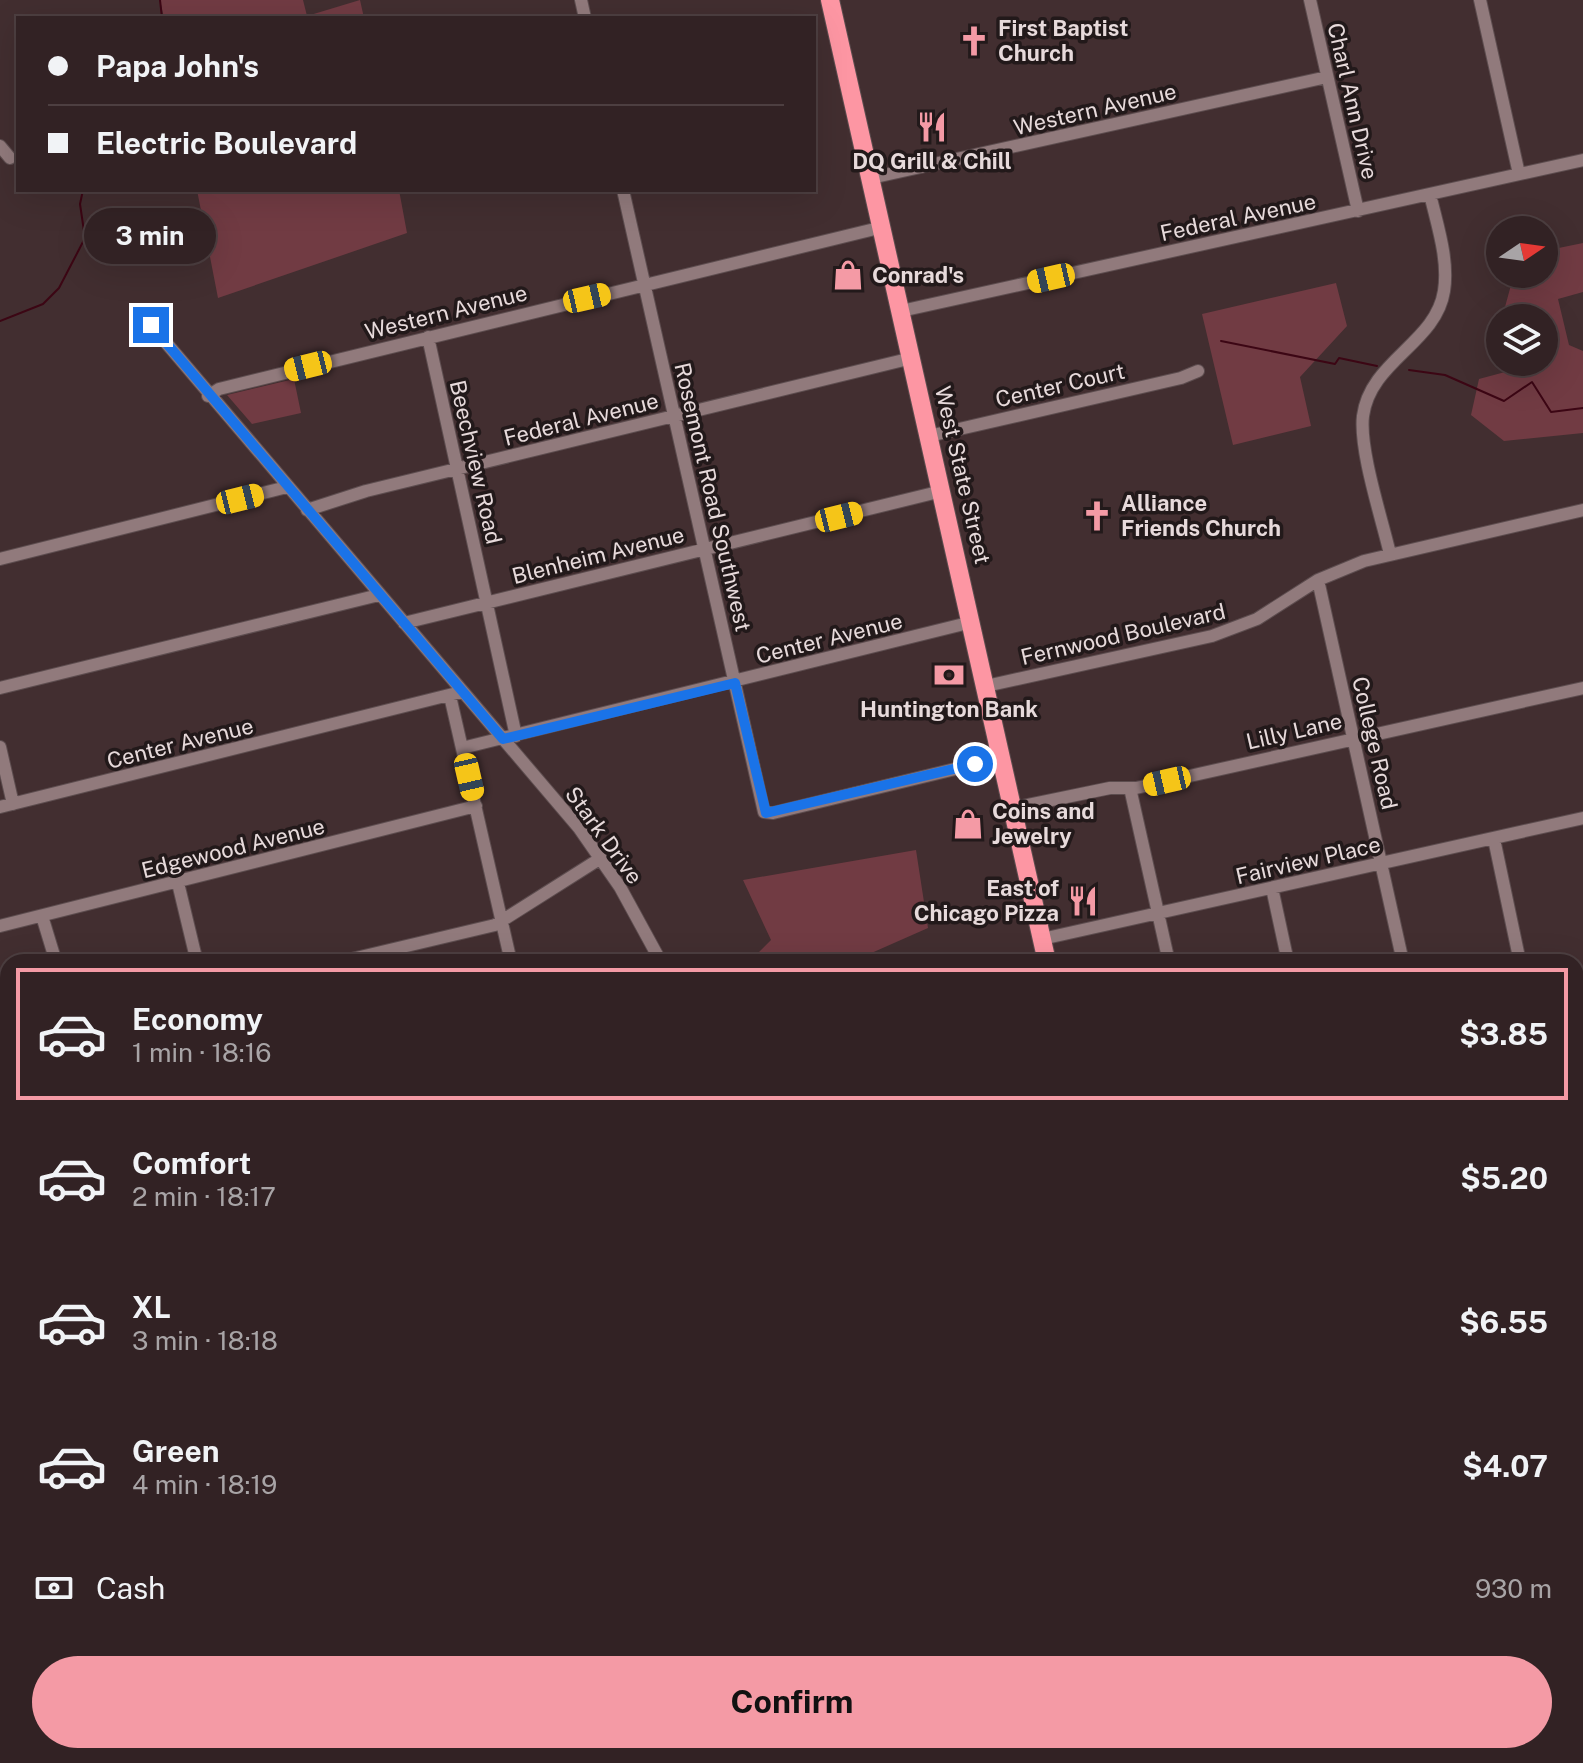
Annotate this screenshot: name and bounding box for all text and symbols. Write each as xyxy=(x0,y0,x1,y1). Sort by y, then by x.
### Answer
place label: First Baptist Church xyxy=(998,15,1128,66)
street label: Charl Ann Drive xyxy=(1322,20,1384,182)
church icon: First Baptist Church xyxy=(957,24,991,58)
text: Papa John's xyxy=(96,48,259,84)
street label: Western Avenue xyxy=(1011,78,1179,140)
restaurant icon: DQ Grill & Chill xyxy=(915,110,949,144)
text: Electric Boulevard xyxy=(96,125,357,161)
place label: DQ Grill & Chill xyxy=(852,148,1012,174)
street label: Federal Avenue xyxy=(1158,188,1318,246)
callout: 3 min xyxy=(85,209,217,265)
north arrow xyxy=(1486,216,1558,288)
map controls xyxy=(1486,216,1558,376)
text: 3 min xyxy=(116,220,184,251)
shop icon: Conrad's xyxy=(831,258,865,292)
car xyxy=(1025,261,1077,295)
place label: Conrad's xyxy=(872,262,964,288)
street label: Western Avenue xyxy=(362,279,530,345)
car xyxy=(561,281,613,315)
button: layers xyxy=(1486,304,1558,376)
route end xyxy=(133,307,169,343)
car xyxy=(282,349,334,383)
street label: Center Court xyxy=(993,358,1127,412)
street label: Rosemont Road Southwest xyxy=(669,360,757,634)
street label: Beechview Road xyxy=(445,378,507,546)
street label: West State Street xyxy=(930,383,996,567)
street label: Federal Avenue xyxy=(501,387,661,451)
car xyxy=(214,482,266,516)
place label: Alliance Friends Church xyxy=(1121,490,1281,541)
church icon: Alliance Friends Church xyxy=(1080,499,1114,533)
car xyxy=(813,500,865,534)
street label: Blenheim Avenue xyxy=(509,521,687,589)
street label: Fernwood Boulevard xyxy=(1018,598,1228,670)
street label: Center Avenue xyxy=(753,607,905,669)
bank icon: Huntington Bank xyxy=(932,658,966,692)
street label: College Road xyxy=(1347,674,1403,812)
place label: Huntington Bank xyxy=(860,696,1038,722)
street label: Lilly Lane xyxy=(1244,707,1344,755)
street label: Center Avenue xyxy=(104,712,256,774)
route start xyxy=(957,746,993,782)
car xyxy=(452,751,486,803)
car xyxy=(1141,764,1193,798)
street label: Stark Drive xyxy=(560,781,648,889)
place label: Coins and Jewelry xyxy=(992,798,1095,849)
shop icon: Coins and Jewelry xyxy=(951,807,985,841)
street label: Edgewood Avenue xyxy=(139,813,327,883)
street label: Fairview Place xyxy=(1233,831,1383,889)
place label: East of Chicago Pizza xyxy=(914,875,1059,926)
restaurant icon: East of Chicago Pizza xyxy=(1066,884,1100,918)
icon: car xyxy=(36,998,108,1070)
text: Economy xyxy=(132,1001,263,1037)
text: $3.85 xyxy=(1459,1016,1548,1052)
text: 1 min · 18:16 xyxy=(132,1037,271,1068)
icon: car xyxy=(36,1142,108,1214)
text: Comfort xyxy=(132,1145,251,1181)
text: $5.20 xyxy=(1460,1160,1548,1196)
text: 2 min · 18:17 xyxy=(132,1181,276,1212)
icon: car xyxy=(36,1286,108,1358)
text: XL xyxy=(132,1289,171,1325)
text: $6.55 xyxy=(1459,1304,1548,1340)
text: 3 min · 18:18 xyxy=(132,1325,278,1356)
icon: car xyxy=(36,1430,108,1502)
text: Green xyxy=(132,1433,219,1469)
text: $4.07 xyxy=(1462,1448,1548,1484)
text: 4 min · 18:19 xyxy=(132,1469,277,1500)
icon: cash xyxy=(32,1566,76,1610)
text: Cash xyxy=(96,1570,165,1606)
text: 930 m xyxy=(1475,1573,1552,1604)
button: Confirm xyxy=(32,1656,1552,1748)

